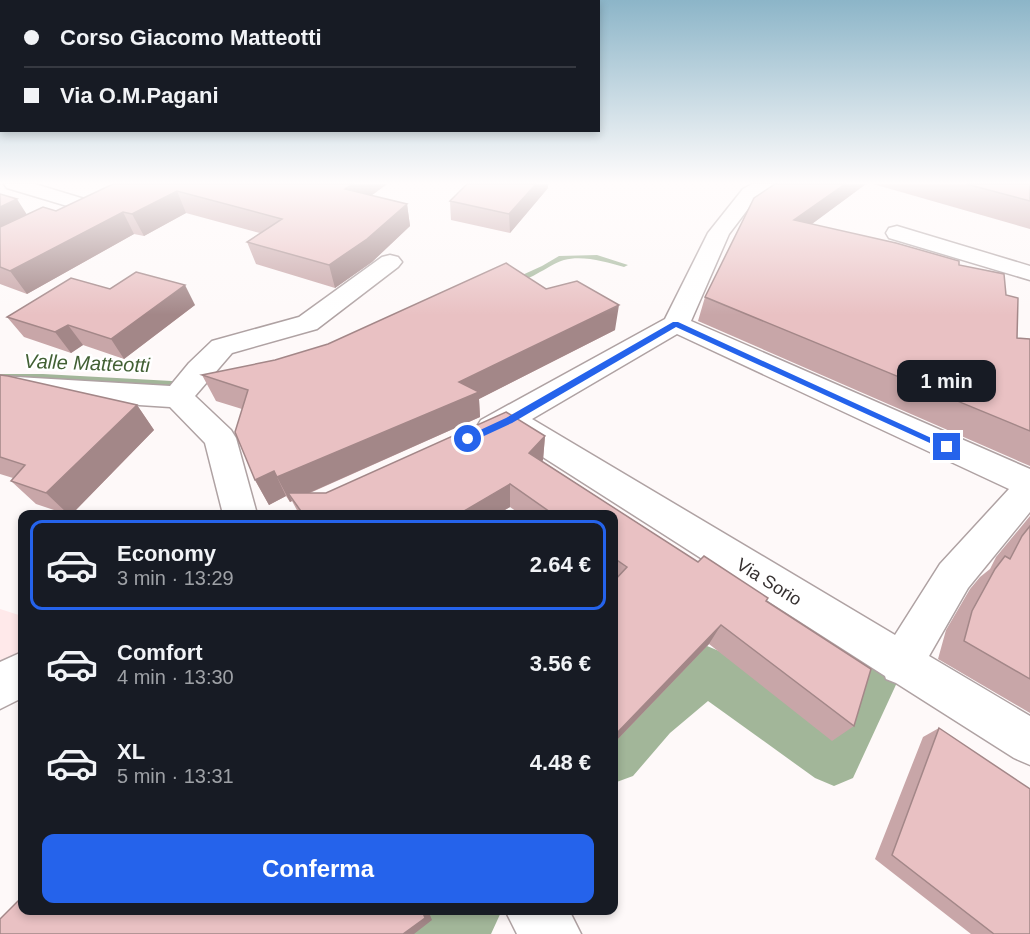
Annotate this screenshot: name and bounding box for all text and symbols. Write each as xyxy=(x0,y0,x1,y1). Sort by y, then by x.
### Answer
text: Corso Giacomo Matteotti xyxy=(60,25,322,50)
text: Via O.M.Pagani xyxy=(60,83,219,108)
water label: Valle Matteotti xyxy=(24,350,151,376)
callout: 1 min xyxy=(898,360,996,402)
text: 1 min xyxy=(920,370,973,392)
route start xyxy=(454,425,481,452)
route end xyxy=(933,433,960,460)
icon: car xyxy=(45,538,99,592)
text: Economy xyxy=(117,541,216,566)
text: 2.64 € xyxy=(530,552,591,577)
street label: Via Sorio xyxy=(733,554,805,610)
text: 3 min · 13:29 xyxy=(117,567,234,589)
icon: car xyxy=(45,637,99,691)
text: Comfort xyxy=(117,640,203,665)
text: 3.56 € xyxy=(530,651,591,676)
text: 4 min · 13:30 xyxy=(117,666,234,688)
icon: car xyxy=(45,736,99,790)
text: XL xyxy=(117,739,145,764)
text: 4.48 € xyxy=(530,750,591,775)
text: 5 min · 13:31 xyxy=(117,765,234,787)
button: Conferma xyxy=(42,834,594,903)

